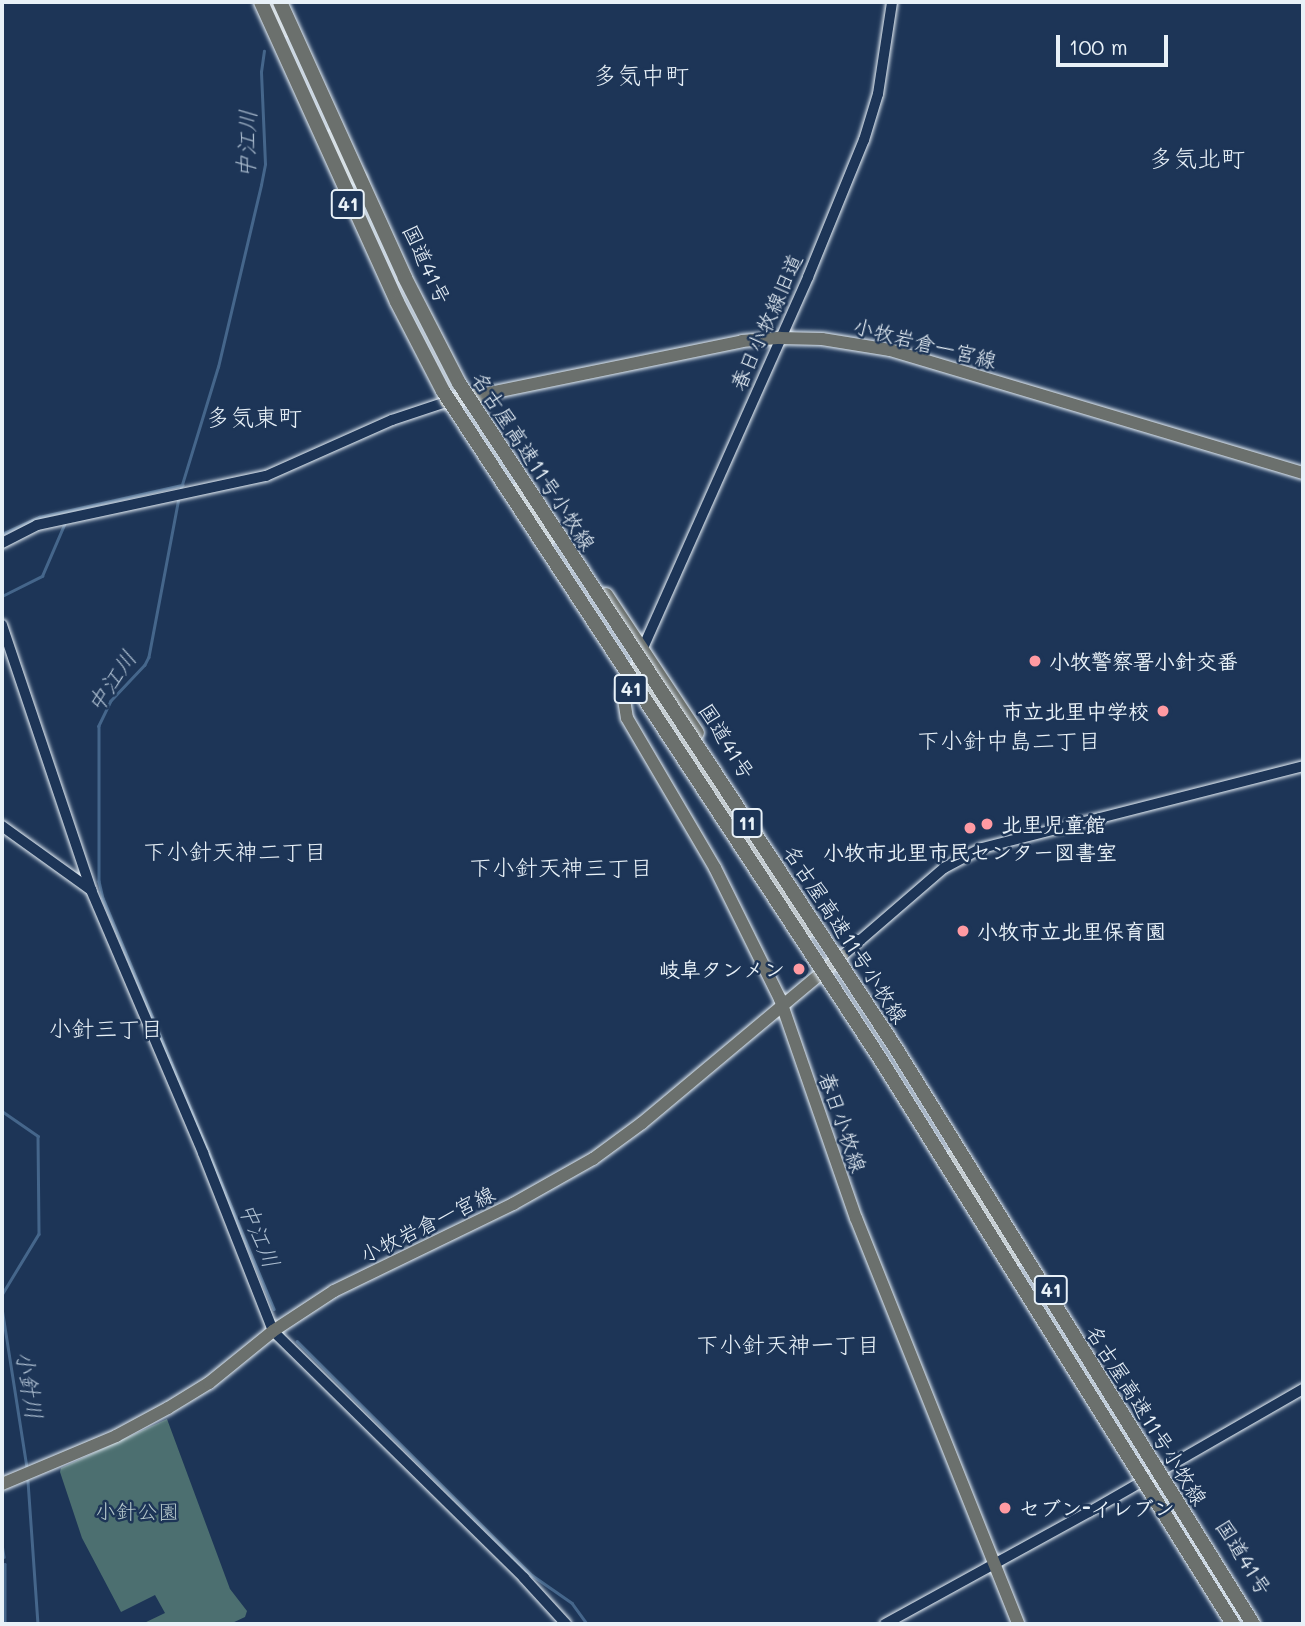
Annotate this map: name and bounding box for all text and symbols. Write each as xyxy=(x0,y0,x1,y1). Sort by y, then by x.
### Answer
scale bar xyxy=(1060,21,1172,65)
text: 100 m xyxy=(1069,33,1128,60)
district label: 多気中町 xyxy=(593,61,689,89)
water label: 中江川 xyxy=(231,109,261,179)
district label: 多気北町 xyxy=(1149,144,1245,172)
road number: 41 xyxy=(330,188,366,220)
street label: 国道41号 xyxy=(398,220,456,308)
street label: 春日小牧線旧道 xyxy=(725,250,807,394)
street label: 小牧岩倉一宮線 xyxy=(851,313,999,373)
street label: 名古屋高速11号小牧線 xyxy=(467,367,601,555)
district label: 多気東町 xyxy=(206,403,302,431)
water label: 中江川 xyxy=(80,645,142,717)
place label: 小牧警察署小針交番 xyxy=(1049,648,1238,674)
marker: 小牧警察署小針交番 xyxy=(1027,653,1043,669)
road number: 41 xyxy=(614,674,648,704)
street label: 国道41号 xyxy=(694,698,760,784)
place label: 市立北里中学校 xyxy=(1002,698,1149,724)
marker: 市立北里中学校 xyxy=(1155,703,1171,719)
district label: 下小針中島二丁目 xyxy=(917,726,1101,754)
road number: 11 xyxy=(731,808,763,838)
place label: 北里児童館 xyxy=(1001,811,1106,837)
marker: 北里児童館 xyxy=(979,816,995,832)
marker: 小牧市北里市民センター図書室 xyxy=(962,820,978,836)
district label: 下小針天神二丁目 xyxy=(143,837,327,865)
place label: 小牧市北里市民センター図書室 xyxy=(823,839,1117,865)
street label: 名古屋高速11号小牧線 xyxy=(779,840,913,1028)
district label: 下小針天神三丁目 xyxy=(469,853,653,881)
place label: 小牧市立北里保育園 xyxy=(977,918,1166,944)
marker: 小牧市立北里保育園 xyxy=(955,923,971,939)
place label: 岐阜タンメン xyxy=(659,956,785,982)
marker: 岐阜タンメン xyxy=(791,961,807,977)
district label: 小針三丁目 xyxy=(49,1014,163,1042)
street label: 春日小牧線 xyxy=(814,1068,872,1176)
street label: 小牧岩倉一宮線 xyxy=(355,1180,499,1268)
water label: 中江川 xyxy=(234,1198,286,1272)
road number: 41 xyxy=(1034,1274,1068,1306)
street label: 名古屋高速11号小牧線 xyxy=(1081,1320,1213,1510)
district label: 下小針天神一丁目 xyxy=(696,1330,880,1358)
water label: 小針川 xyxy=(11,1349,49,1421)
place label: セブン-イレブン xyxy=(1019,1495,1175,1521)
park label: 小針公園 xyxy=(95,1498,179,1524)
marker: セブン-イレブン xyxy=(997,1500,1013,1516)
street label: 国道41号 xyxy=(1211,1514,1277,1600)

